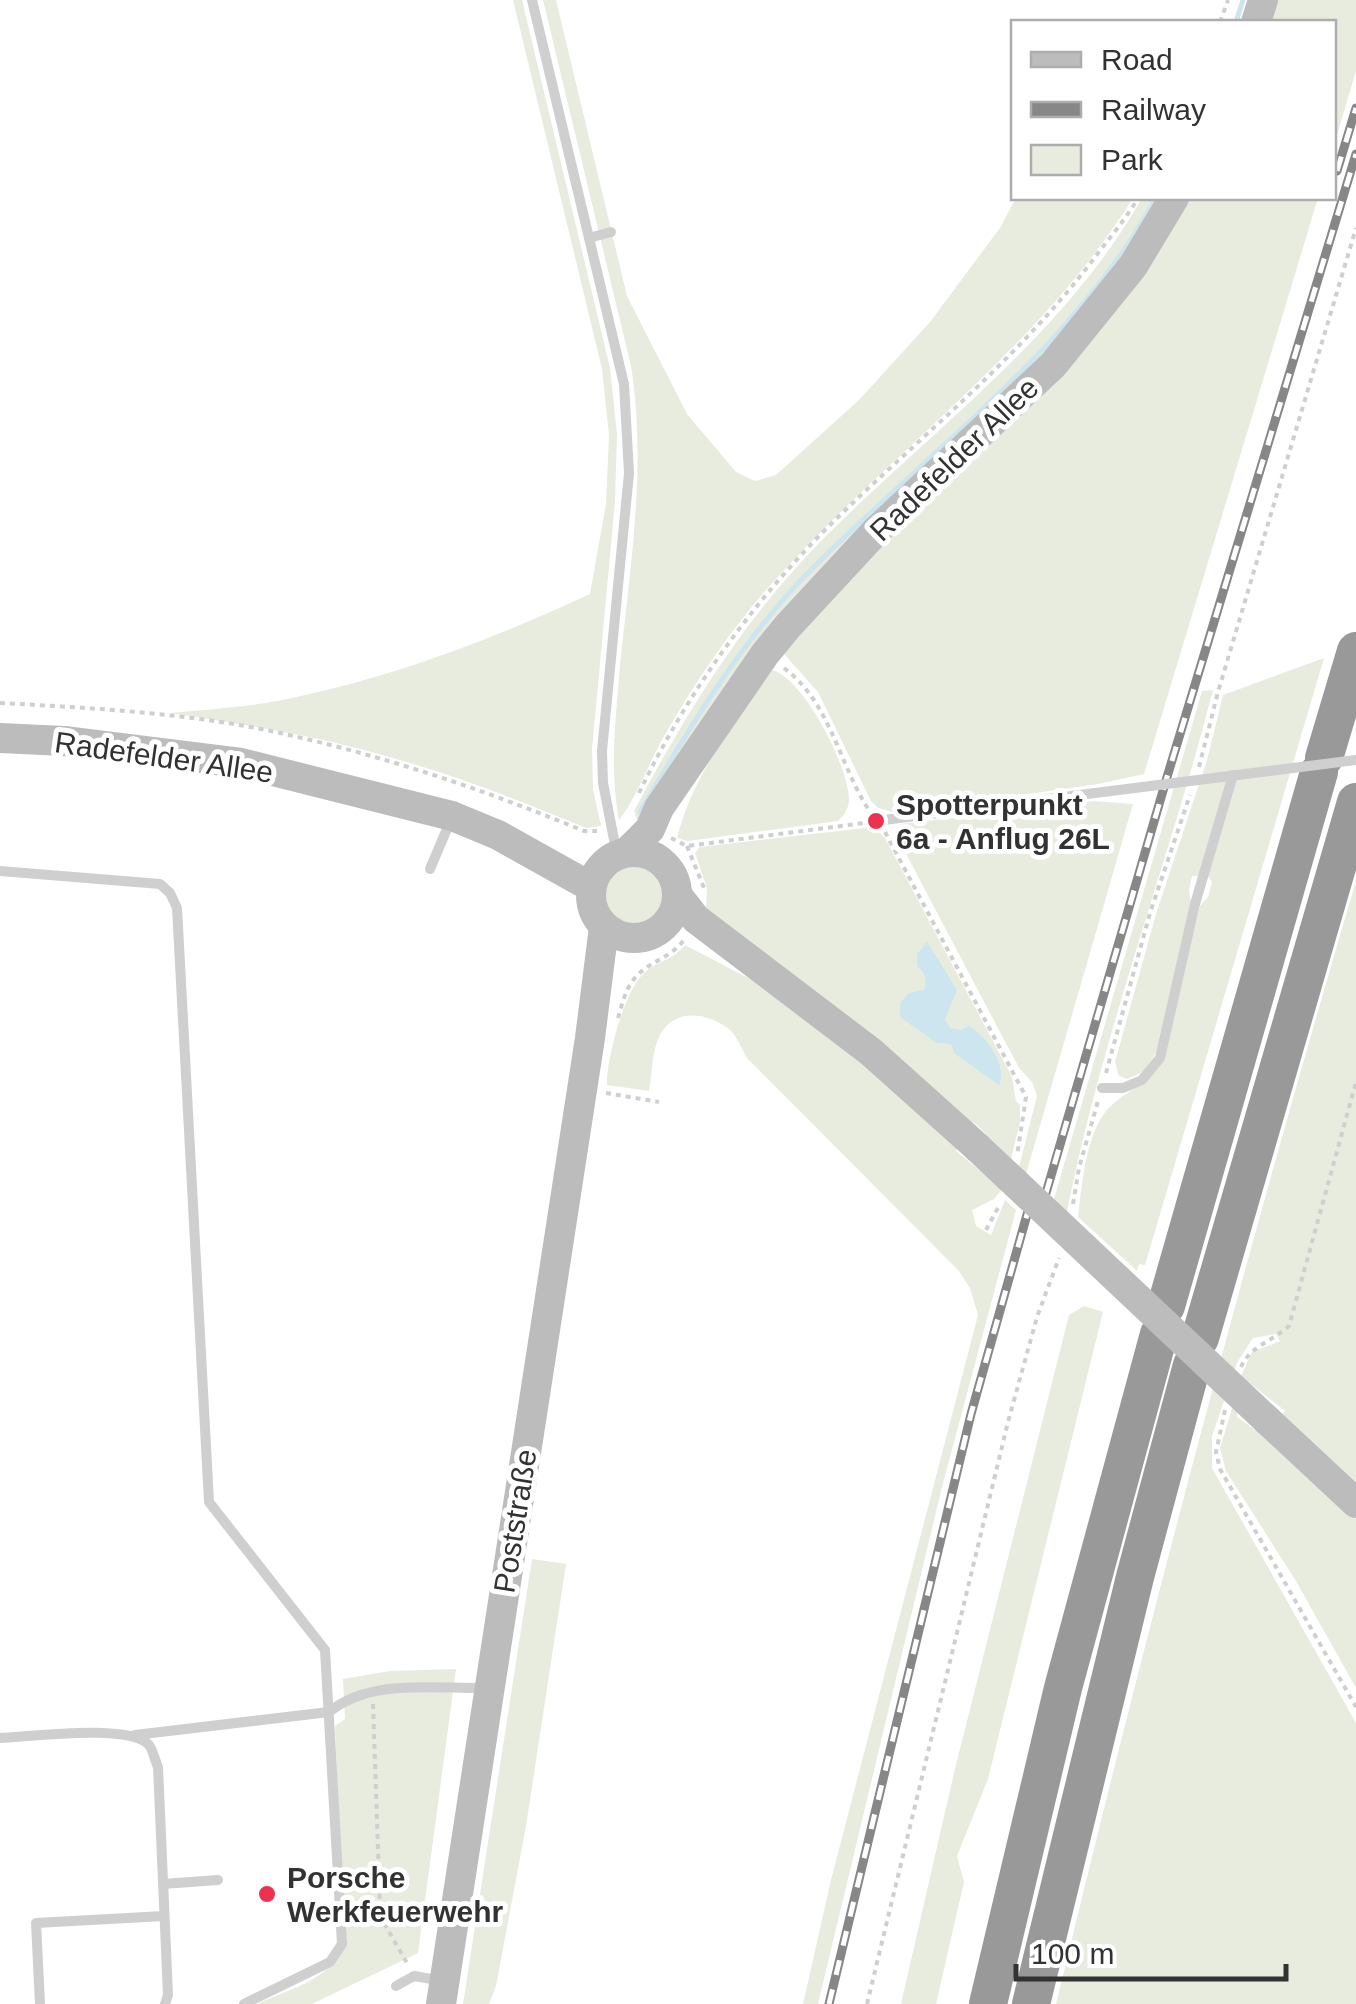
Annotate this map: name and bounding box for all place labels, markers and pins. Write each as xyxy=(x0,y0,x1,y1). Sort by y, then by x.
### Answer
place label: Spotterpunkt 6a - Anflug 26L xyxy=(896,788,1110,855)
marker: Spotterpunkt 6a - Anflug 26L xyxy=(865,810,887,832)
place label: Porsche Werkfeuerwehr xyxy=(287,1861,504,1928)
marker: Porsche Werkfeuerwehr xyxy=(256,1883,278,1905)

